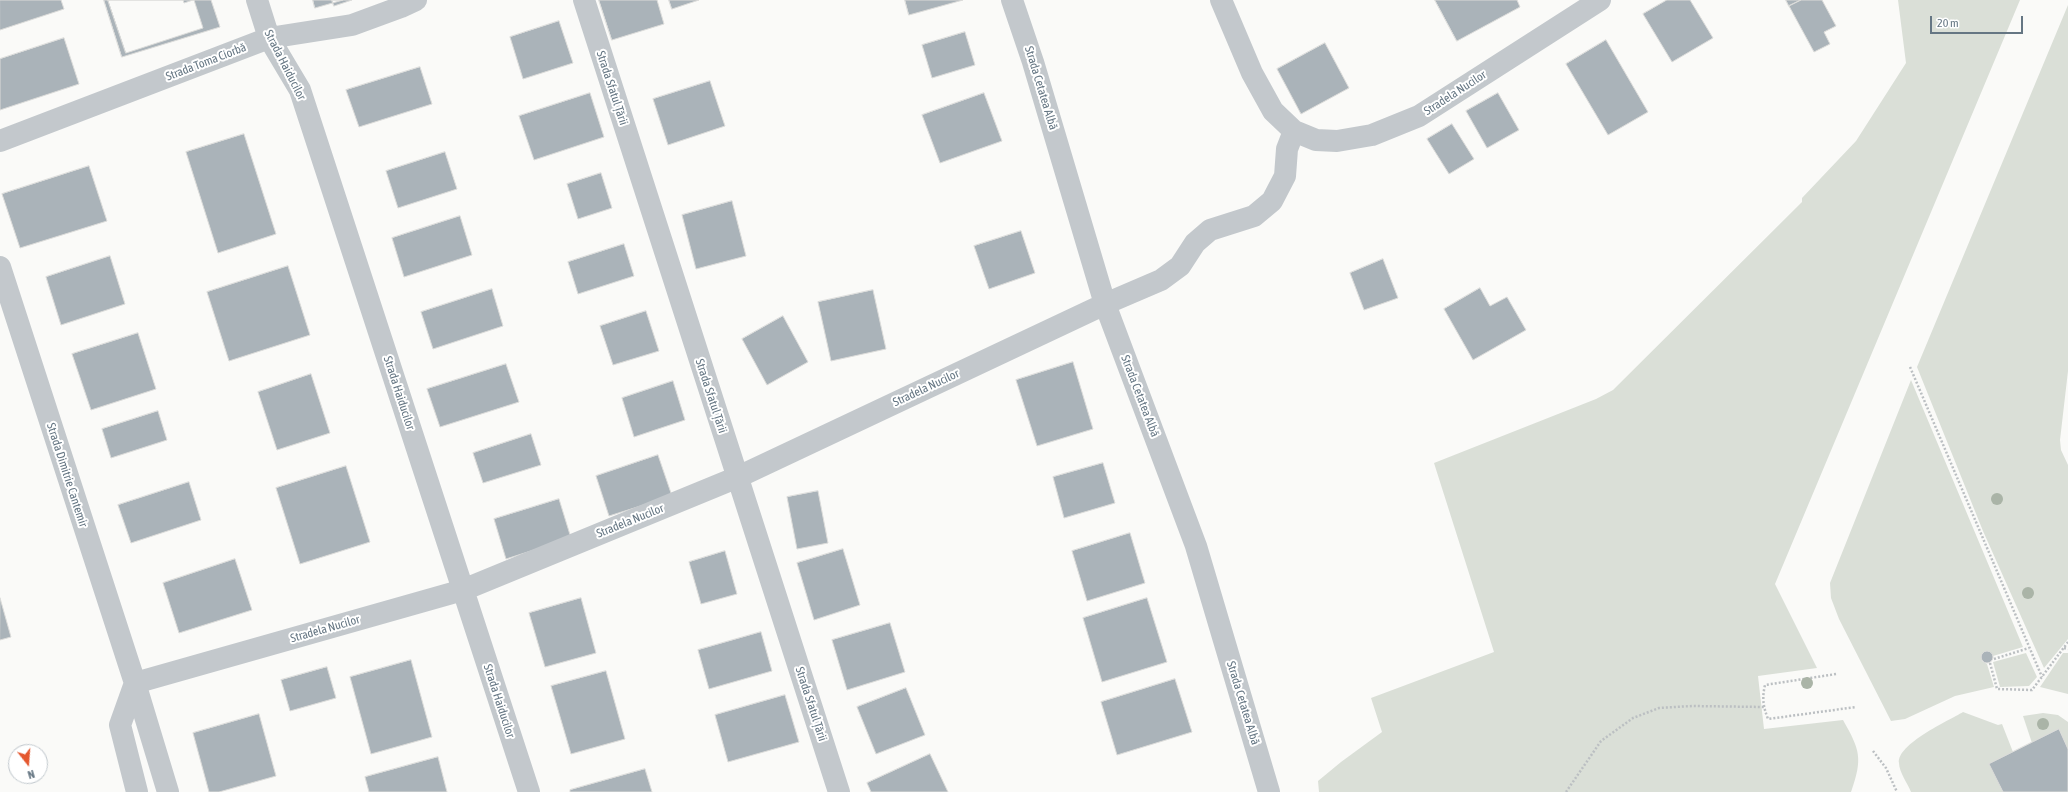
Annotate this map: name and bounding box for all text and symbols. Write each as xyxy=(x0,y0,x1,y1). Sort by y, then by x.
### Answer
scale bar xyxy=(1932,8,2025,34)
text: 20 m xyxy=(1937,16,1959,30)
street label: Strada Haiducilor xyxy=(261,28,309,102)
street label: Strada Toma Ciorbă xyxy=(164,40,248,84)
street label: Strada Cetatea Albă xyxy=(1021,45,1061,131)
street label: Strada Sfatul Țării xyxy=(593,49,631,127)
street label: Stradela Nucilor xyxy=(1421,68,1489,118)
street label: Strada Cetatea Albă xyxy=(1118,353,1162,439)
street label: Strada Haiducilor xyxy=(380,354,418,432)
street label: Strada Sfatul Țării xyxy=(692,357,730,435)
street label: Stradela Nucilor xyxy=(891,366,961,410)
street label: Strada Dimitrie Cantemir xyxy=(43,421,91,529)
street label: Stradela Nucilor xyxy=(594,501,666,541)
street label: Stradela Nucilor xyxy=(289,612,361,646)
street label: Strada Cetatea Albă xyxy=(1223,660,1263,746)
street label: Strada Haiducilor xyxy=(480,662,518,740)
street label: Strada Sfatul Țării xyxy=(792,665,830,743)
north arrow xyxy=(8,744,48,784)
text: N xyxy=(26,768,36,781)

